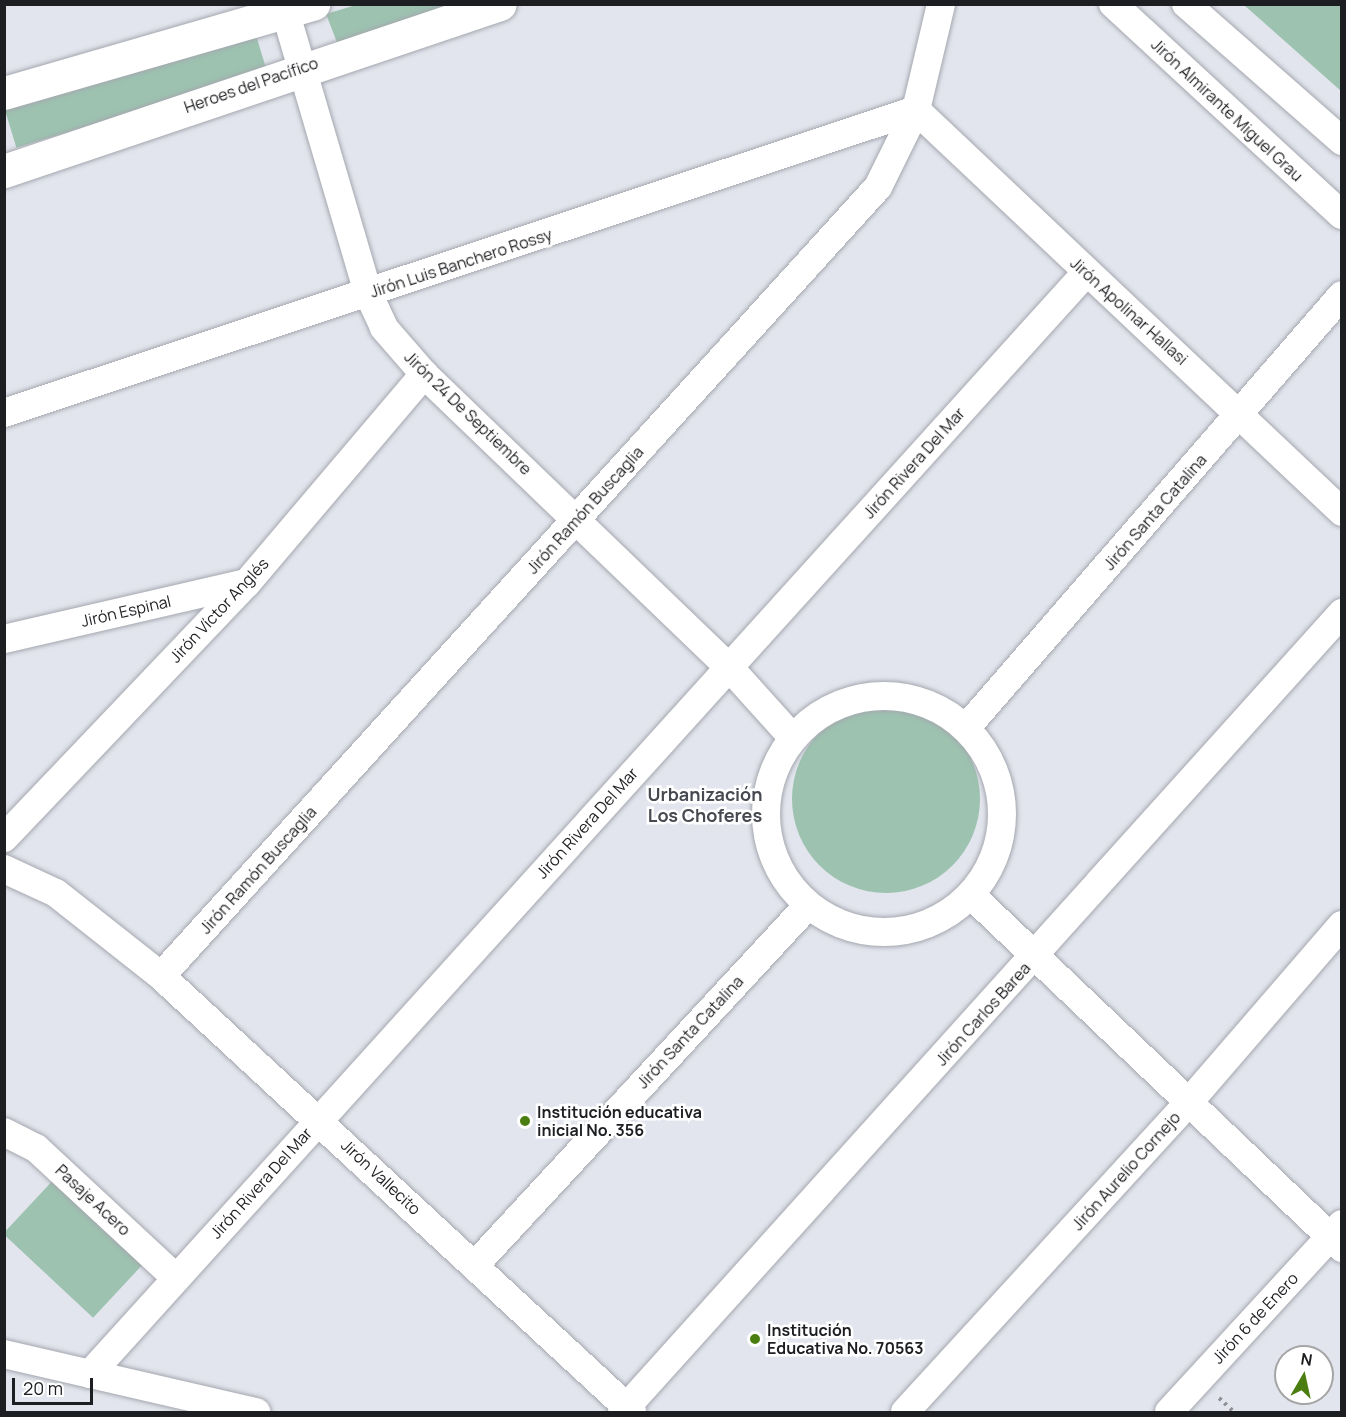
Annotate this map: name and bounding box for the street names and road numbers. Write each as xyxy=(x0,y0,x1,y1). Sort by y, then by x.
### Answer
street label: Jirón Almirante Miguel Grau xyxy=(1147,35,1307,185)
street label: Heroes del Pacífico xyxy=(182,53,320,117)
street label: Jirón Luis Banchero Rossy xyxy=(367,224,555,302)
street label: Jirón Apolinar Hallasi xyxy=(1066,253,1192,369)
street label: Jirón 24 De Septiembre xyxy=(400,347,536,479)
street label: Jirón Rivera Del Mar xyxy=(859,404,969,522)
street label: Jirón Ramón Buscaglia xyxy=(523,442,647,578)
street label: Jirón Santa Catalina xyxy=(1099,450,1211,574)
street label: Jirón Víctor Anglés xyxy=(166,554,272,666)
street label: Jirón Espinal xyxy=(79,591,173,631)
street label: Jirón Rivera Del Mar xyxy=(532,764,642,882)
street label: Jirón Ramón Buscaglia xyxy=(196,802,320,938)
street label: Jirón Carlos Barea xyxy=(932,958,1034,1070)
street label: Jirón Santa Catalina xyxy=(633,972,747,1092)
street label: Jirón Aurelio Cornejo xyxy=(1068,1108,1184,1234)
street label: Jirón Rivera Del Mar xyxy=(206,1124,316,1242)
street label: Jirón Vallecito xyxy=(337,1135,425,1219)
street label: Pasaje Acero xyxy=(52,1161,134,1239)
street label: Jirón 6 de Enero xyxy=(1208,1269,1302,1367)

